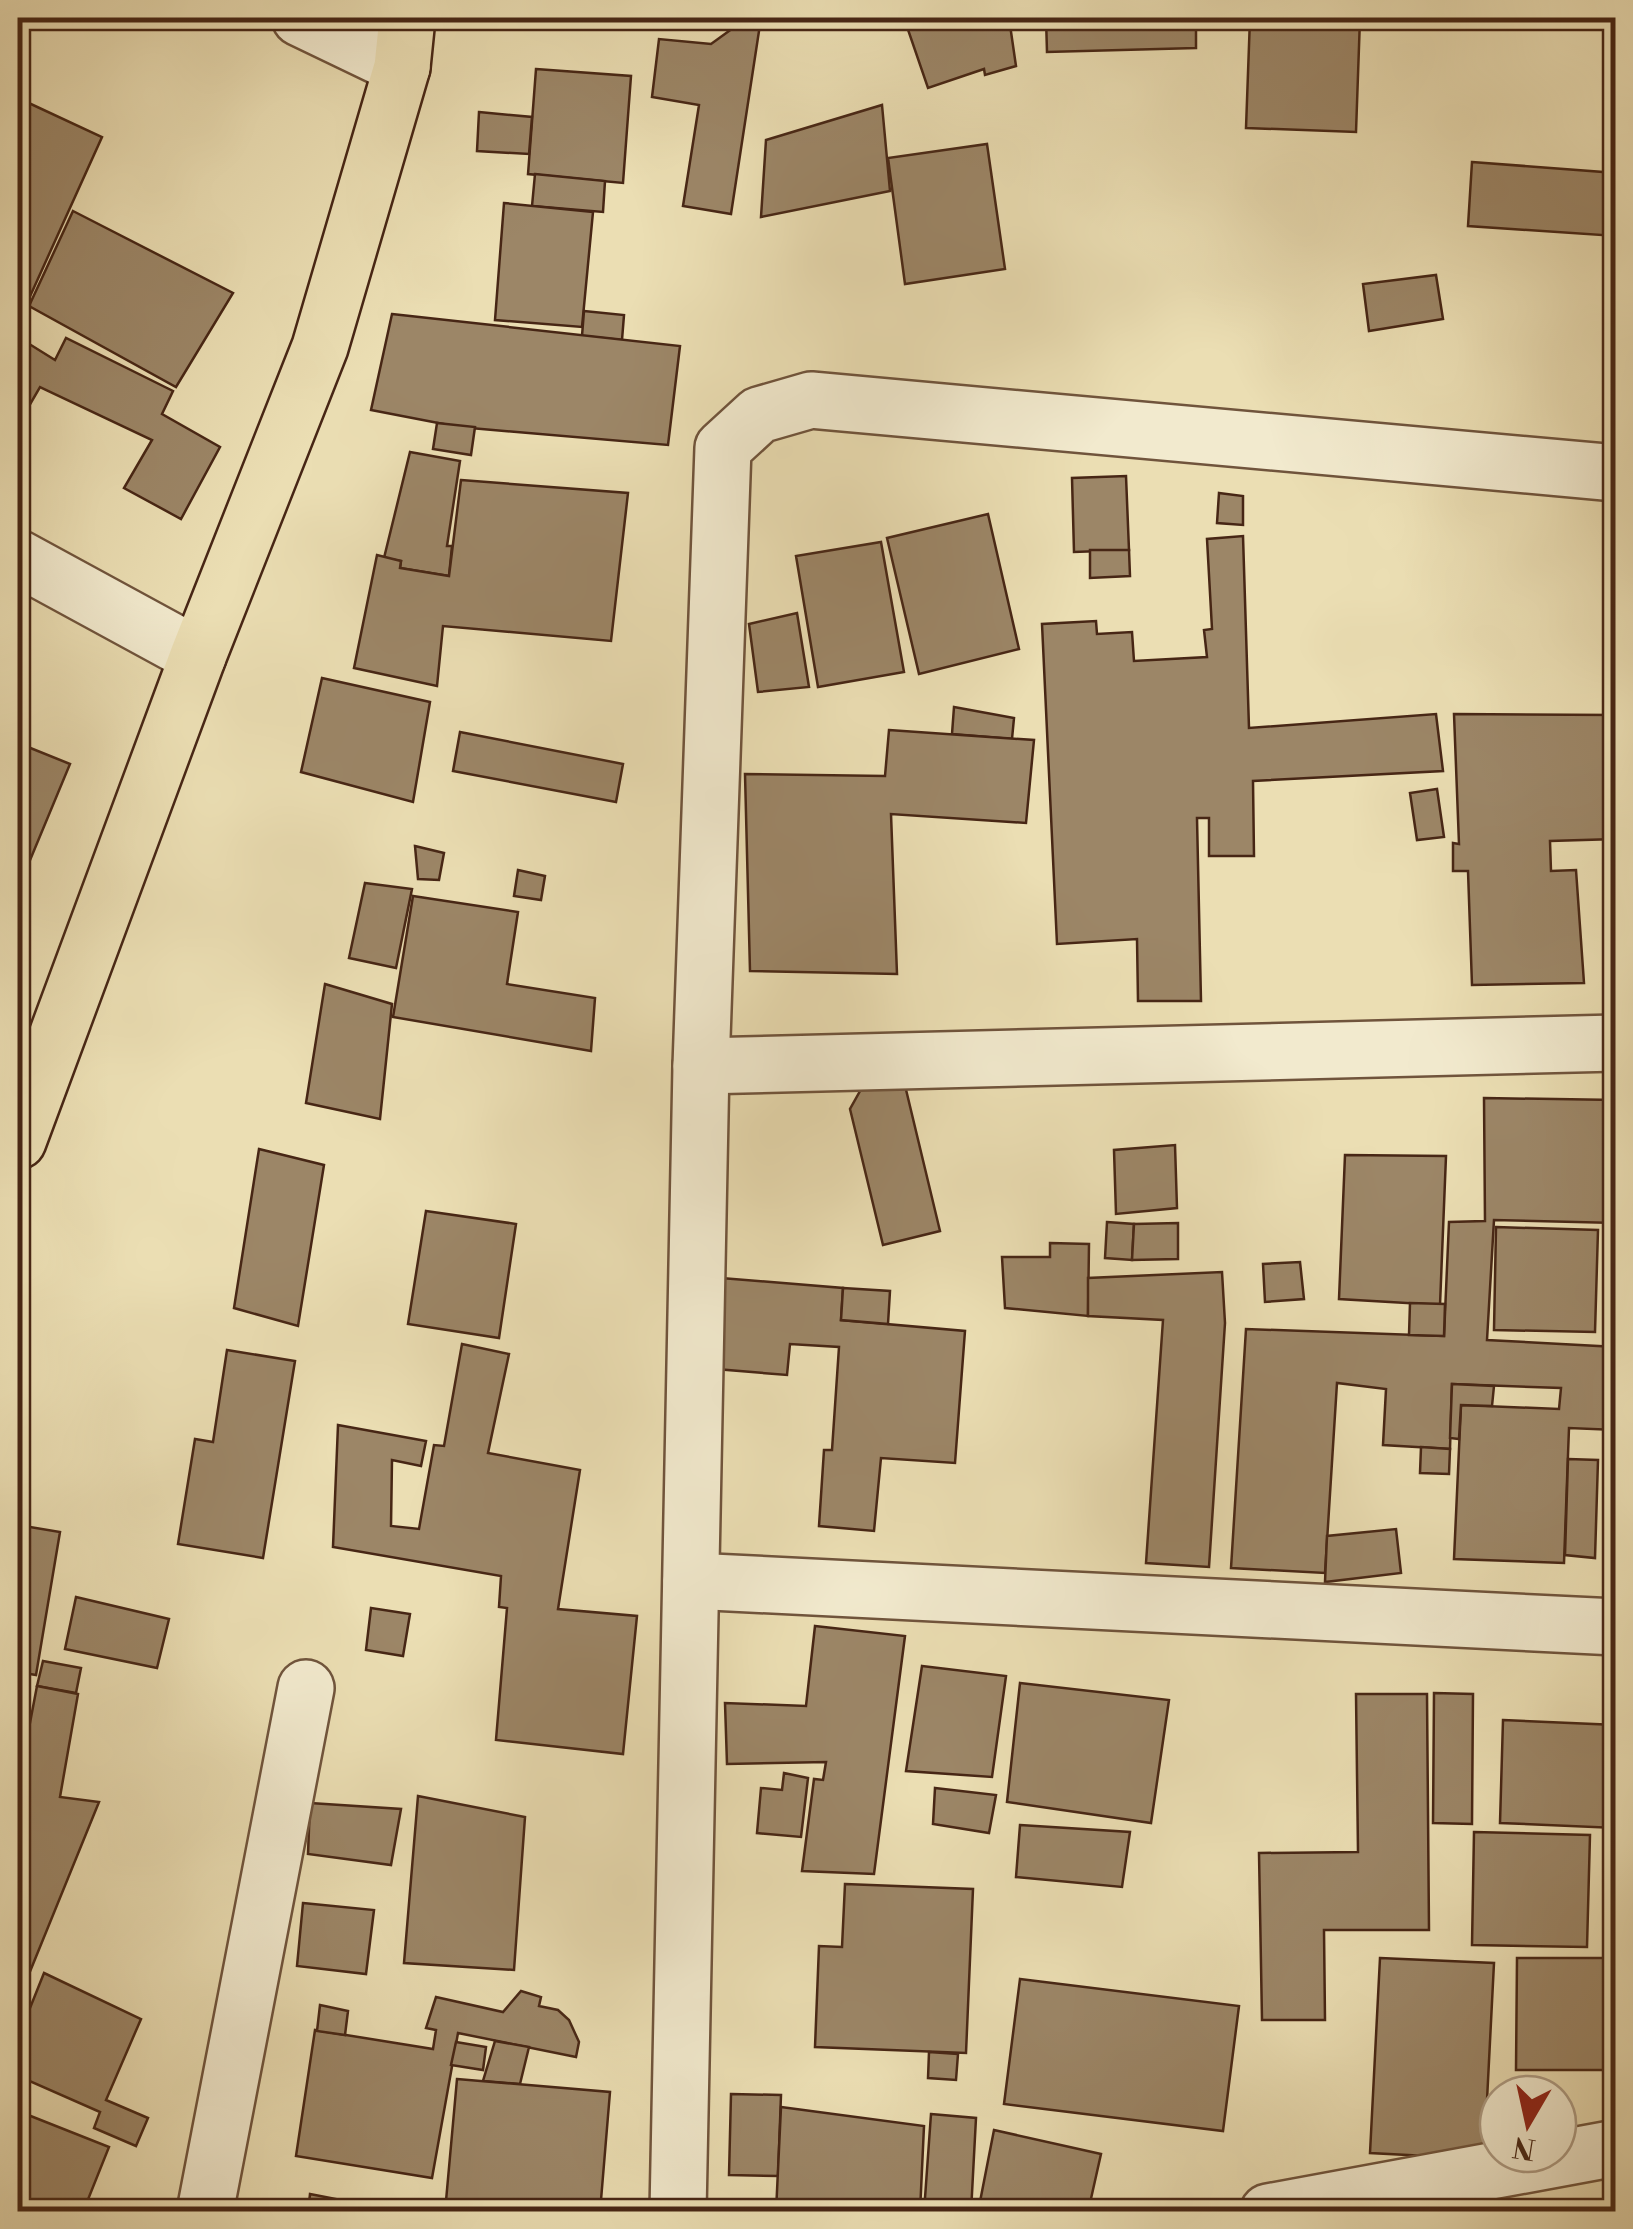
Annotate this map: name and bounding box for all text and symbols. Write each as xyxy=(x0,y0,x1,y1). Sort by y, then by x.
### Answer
north arrow xyxy=(1478,2074,1578,2174)
text: N xyxy=(1511,2128,1538,2166)

